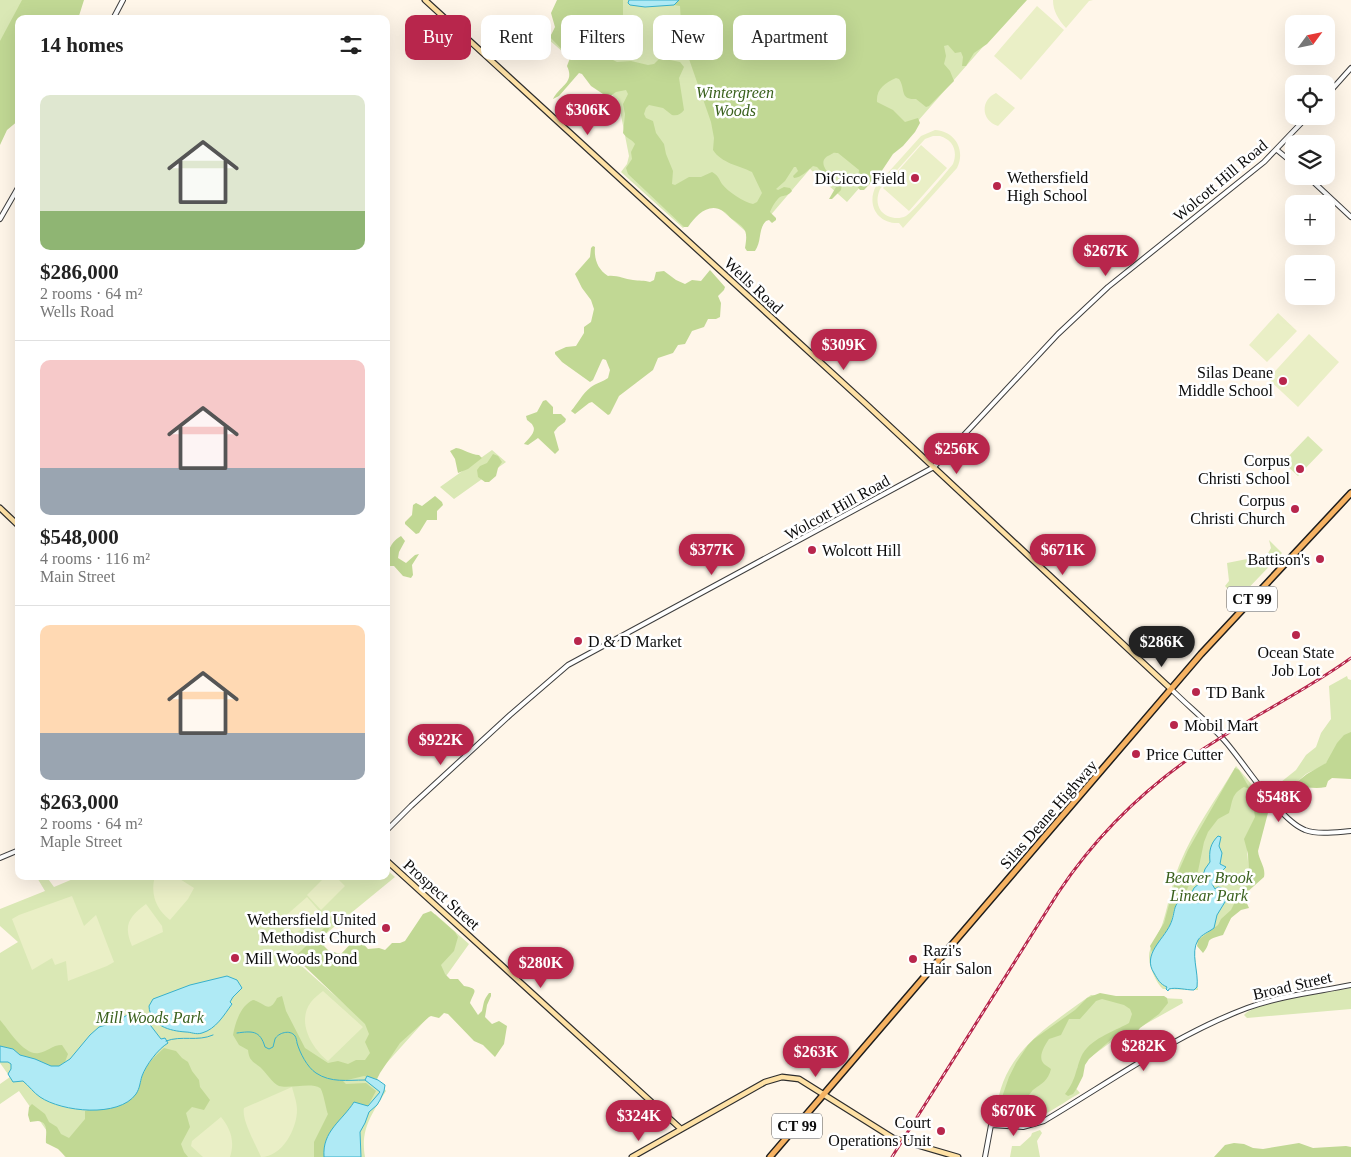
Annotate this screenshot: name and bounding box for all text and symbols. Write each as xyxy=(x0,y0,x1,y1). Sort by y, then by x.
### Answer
chip: Buy xyxy=(405,15,471,60)
chip: Rent xyxy=(481,15,551,60)
chip: Filters xyxy=(561,15,643,60)
chip: New xyxy=(653,15,723,60)
chip: Apartment xyxy=(733,15,846,60)
north arrow xyxy=(1285,15,1335,65)
map controls xyxy=(1285,15,1335,305)
icon: filters xyxy=(337,31,365,59)
text: 14 homes xyxy=(40,33,123,57)
button: locate xyxy=(1285,75,1335,125)
park label: Wintergreen Woods xyxy=(696,84,774,119)
pin: $306K xyxy=(553,94,623,136)
text: $306K xyxy=(566,101,610,118)
icon: home xyxy=(158,127,248,217)
button: layers xyxy=(1285,135,1335,185)
street label: Wolcott Hill Road xyxy=(1170,136,1271,224)
place label: Wethersfield High School xyxy=(1007,169,1088,205)
place label: DiCicco Field xyxy=(815,170,905,187)
marker: DiCicco Field xyxy=(909,172,921,184)
marker: Wethersfield High School xyxy=(991,180,1003,192)
button: + xyxy=(1285,195,1335,245)
pin: $267K xyxy=(1071,234,1141,277)
text: $267K xyxy=(1084,242,1128,259)
street label: Wells Road xyxy=(721,254,786,317)
button: − xyxy=(1285,255,1335,305)
text: $286,000 xyxy=(40,260,119,284)
text: 2 rooms · 64 m² xyxy=(40,285,143,302)
text: Wells Road xyxy=(40,303,114,320)
pin: $309K xyxy=(809,328,879,371)
text: $309K xyxy=(822,336,866,353)
place label: Silas Deane Middle School xyxy=(1178,364,1274,399)
marker: Silas Deane Middle School xyxy=(1277,375,1289,387)
icon: home xyxy=(158,393,248,483)
pin: $256K xyxy=(922,432,992,475)
text: $256K xyxy=(935,440,979,457)
place label: Corpus Christi School xyxy=(1198,452,1291,487)
marker: Corpus Christi School xyxy=(1294,463,1306,475)
street label: Wolcott Hill Road xyxy=(782,472,892,543)
place label: Corpus Christi Church xyxy=(1190,492,1285,527)
marker: Corpus Christi Church xyxy=(1289,503,1301,515)
text: $548,000 xyxy=(40,525,119,549)
pin: $377K xyxy=(677,534,747,576)
pin: $671K xyxy=(1028,534,1098,576)
text: $377K xyxy=(690,541,734,558)
text: $671K xyxy=(1041,541,1085,558)
place label: Wolcott Hill xyxy=(822,542,902,559)
marker: Wolcott Hill xyxy=(806,544,818,556)
text: 4 rooms · 116 m² xyxy=(40,550,150,567)
place label: Battison's xyxy=(1248,551,1310,568)
marker: Battison's xyxy=(1314,553,1326,565)
text: Main Street xyxy=(40,568,115,585)
road number: CT 99 xyxy=(1227,586,1277,612)
pin: $286K xyxy=(1127,626,1197,668)
marker: Ocean State Job Lot xyxy=(1290,629,1302,641)
place label: D & D Market xyxy=(588,633,682,650)
text: $286K xyxy=(1140,633,1184,650)
marker: D & D Market xyxy=(572,635,584,647)
place label: Ocean State Job Lot xyxy=(1258,644,1334,679)
icon: home xyxy=(158,658,248,748)
place label: TD Bank xyxy=(1206,684,1265,701)
marker: TD Bank xyxy=(1190,686,1202,698)
place label: Mobil Mart xyxy=(1184,717,1259,734)
marker: Mobil Mart xyxy=(1168,719,1180,731)
pin: $922K xyxy=(406,724,476,766)
text: $922K xyxy=(419,731,463,748)
place label: Price Cutter xyxy=(1146,746,1224,763)
marker: Price Cutter xyxy=(1130,748,1142,760)
street label: Silas Deane Highway xyxy=(996,756,1101,873)
pin: $548K xyxy=(1244,780,1314,823)
text: $548K xyxy=(1257,788,1301,805)
text: $263,000 xyxy=(40,790,119,814)
text: 2 rooms · 64 m² xyxy=(40,815,143,832)
text: Maple Street xyxy=(40,833,122,850)
street label: Prospect Street xyxy=(399,856,484,934)
park label: Beaver Brook Linear Park xyxy=(1165,869,1254,904)
place label: Wethersfield United Methodist Church xyxy=(247,911,376,946)
marker: Wethersfield United Methodist Church xyxy=(380,922,392,934)
place label: Razi's Hair Salon xyxy=(923,942,992,977)
pin: $280K xyxy=(506,946,576,989)
place label: Mill Woods Pond xyxy=(245,950,357,967)
marker: Mill Woods Pond xyxy=(229,952,241,964)
marker: Razi's Hair Salon xyxy=(907,953,919,965)
text: $280K xyxy=(519,954,563,971)
street label: Broad Street xyxy=(1251,968,1334,1003)
park label: Mill Woods Park xyxy=(95,1009,205,1026)
pin: $282K xyxy=(1109,1030,1179,1072)
pin: $263K xyxy=(781,1036,851,1078)
text: $282K xyxy=(1122,1037,1166,1054)
text: $263K xyxy=(794,1043,838,1060)
pin: $670K xyxy=(979,1094,1049,1137)
pin: $324K xyxy=(604,1100,674,1142)
text: $670K xyxy=(992,1102,1036,1119)
text: $324K xyxy=(617,1107,661,1124)
road number: CT 99 xyxy=(772,1114,822,1138)
place label: Court Operations Unit xyxy=(828,1114,932,1150)
marker: Court Operations Unit xyxy=(935,1125,947,1137)

